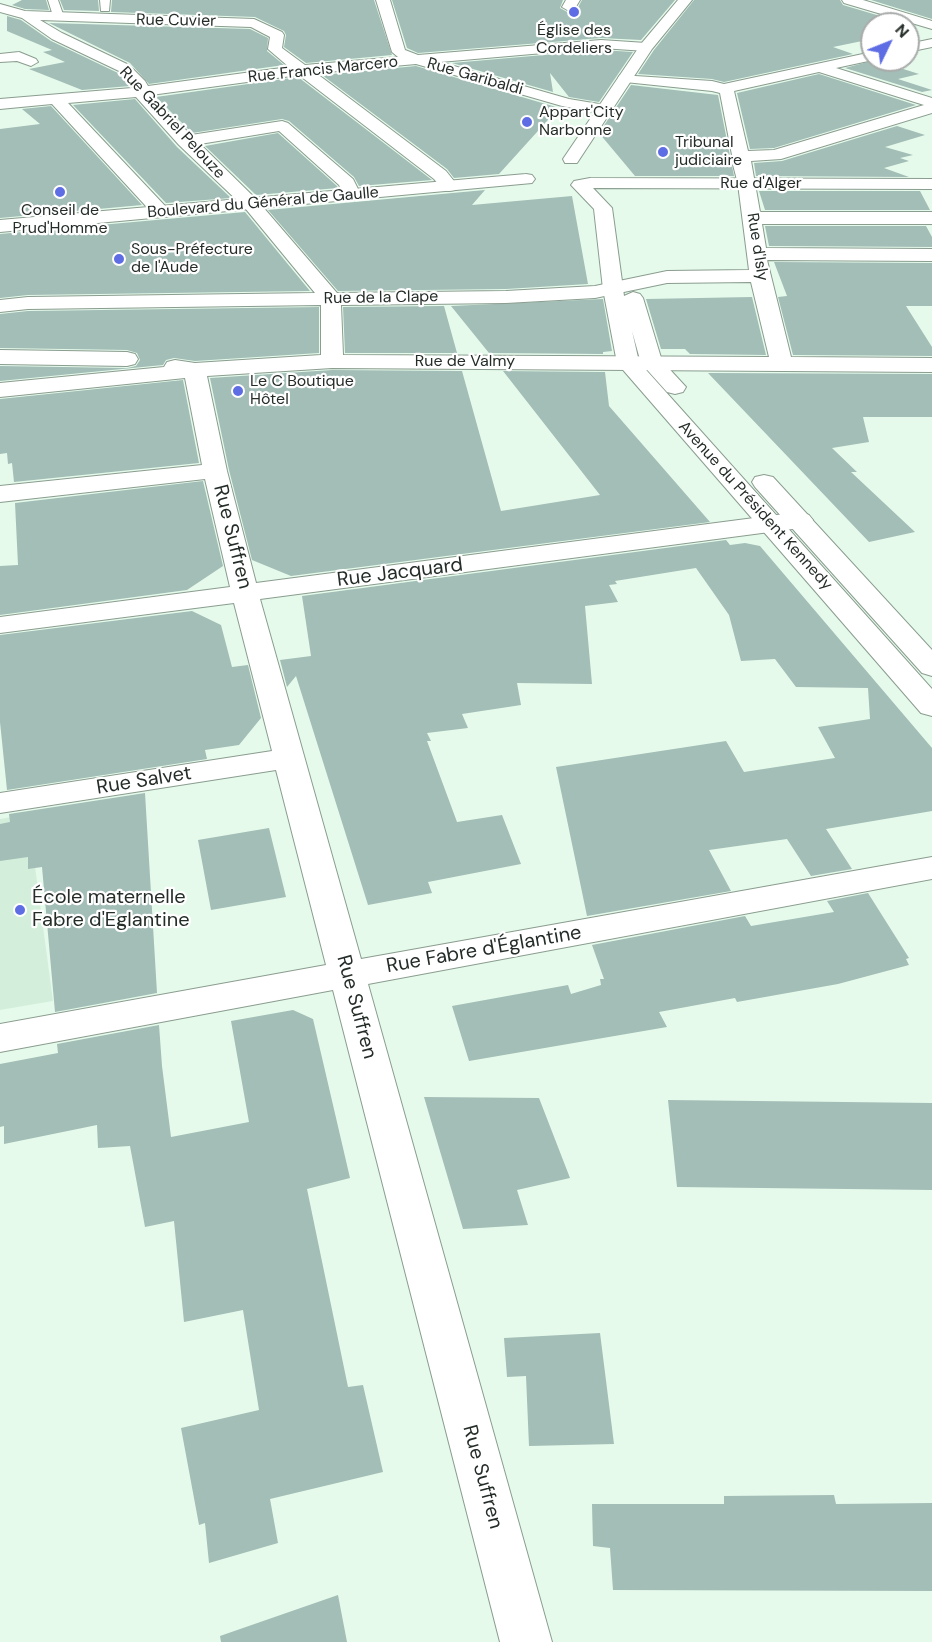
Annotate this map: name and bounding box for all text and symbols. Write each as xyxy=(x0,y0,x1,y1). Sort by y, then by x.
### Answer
marker: Église des Cordeliers xyxy=(567,5,581,19)
street label: Rue Cuvier xyxy=(136,11,216,31)
north arrow xyxy=(860,12,920,72)
text: N xyxy=(890,19,914,42)
place label: Église des Cordeliers xyxy=(536,21,612,59)
street label: Rue Francis Marcero xyxy=(247,53,399,87)
street label: Rue Garibaldi xyxy=(425,54,525,100)
street label: Rue Gabriel Pelouze xyxy=(115,63,229,183)
place label: Appart'City Narbonne xyxy=(539,103,624,141)
marker: Appart'City Narbonne xyxy=(520,115,534,129)
place label: Tribunal judiciaire xyxy=(675,133,742,171)
marker: Tribunal judiciaire xyxy=(656,145,670,159)
street label: Rue d'Alger xyxy=(720,174,802,194)
street label: Boulevard du Général de Gaulle xyxy=(146,183,380,223)
marker: Conseil de Prud'Homme xyxy=(53,185,67,199)
place label: Conseil de Prud'Homme xyxy=(13,201,107,239)
street label: Rue d'Isly xyxy=(742,212,772,282)
place label: Sous-Préfecture de l'Aude xyxy=(131,240,253,278)
marker: Sous-Préfecture de l'Aude xyxy=(112,252,126,266)
street label: Rue de la Clape xyxy=(323,287,439,309)
street label: Rue de Valmy xyxy=(415,352,515,372)
place label: Le C Boutique Hôtel xyxy=(250,372,354,410)
marker: Le C Boutique Hôtel xyxy=(231,384,245,398)
street label: Avenue du Président Kennedy xyxy=(674,417,836,595)
street label: Rue Suffren xyxy=(207,482,257,592)
street label: Rue Jacquard xyxy=(336,553,464,593)
street label: Rue Salvet xyxy=(95,762,193,800)
place label: École maternelle Fabre d'Eglantine xyxy=(32,886,190,933)
marker: École maternelle Fabre d'Eglantine xyxy=(13,903,27,917)
street label: Rue Fabre d'Églantine xyxy=(385,921,583,979)
street label: Rue Suffren xyxy=(331,952,381,1062)
street label: Rue Suffren xyxy=(457,1422,507,1532)

